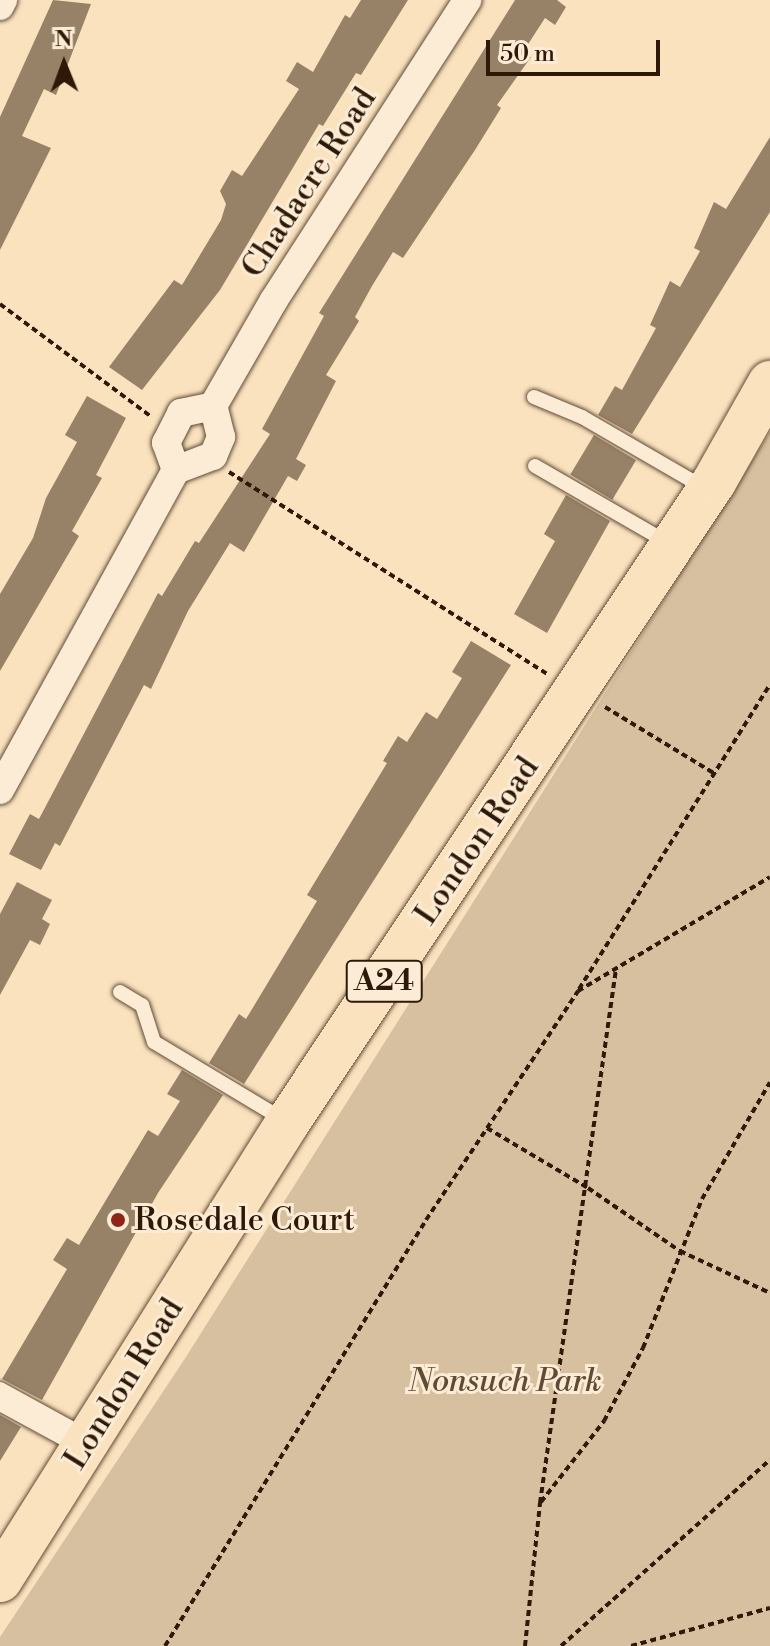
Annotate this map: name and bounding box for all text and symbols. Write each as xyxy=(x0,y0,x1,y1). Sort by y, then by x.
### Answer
north arrow xyxy=(24,24,104,104)
scale bar xyxy=(490,24,664,74)
text: N xyxy=(55,26,73,53)
text: 50 m xyxy=(500,39,555,69)
street label: Chadacre Road xyxy=(233,81,385,285)
street label: London Road xyxy=(407,750,547,932)
road number: A24 xyxy=(344,955,424,1007)
place label: Rosedale Court xyxy=(134,1201,355,1239)
marker: Rosedale Court xyxy=(109,1211,127,1229)
street label: London Road xyxy=(56,1291,192,1477)
park label: Nonsuch Park xyxy=(408,1362,602,1400)

